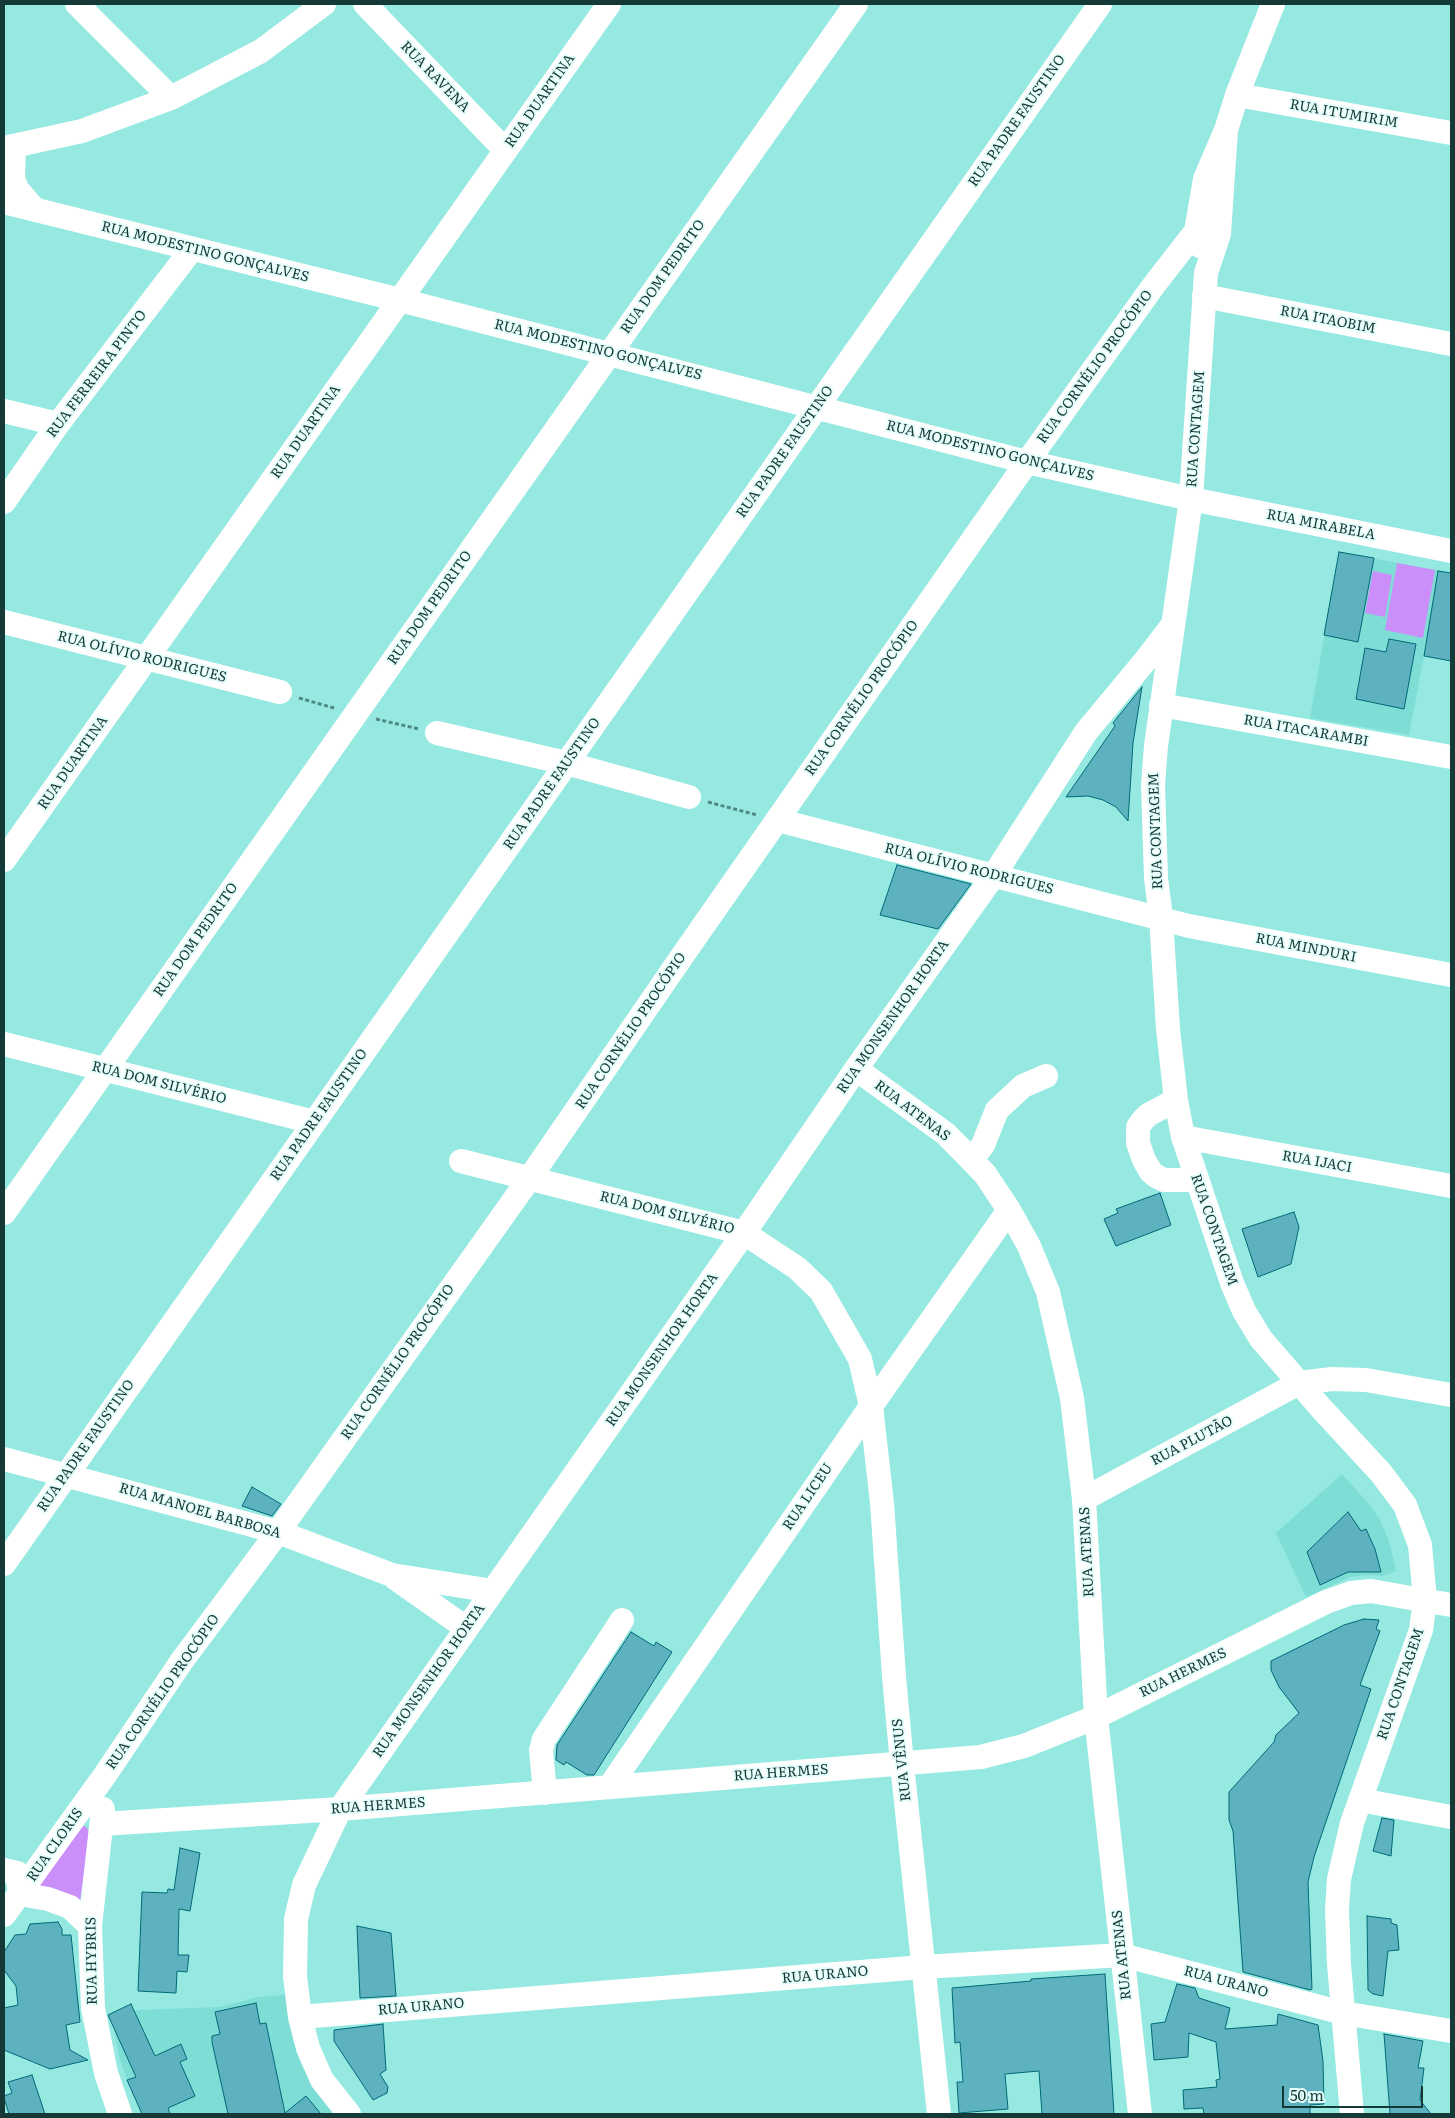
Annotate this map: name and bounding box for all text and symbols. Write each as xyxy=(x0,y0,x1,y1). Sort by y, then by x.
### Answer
street label: RUA RAVENA xyxy=(397,38,473,116)
street label: RUA DUARTINA xyxy=(501,51,579,151)
street label: RUA PADRE FAUSTINO xyxy=(965,52,1069,190)
street label: RUA ITUMIRIM xyxy=(1289,96,1399,132)
street label: RUA DOM PEDRITO xyxy=(617,217,709,337)
street label: RUA MODESTINO GONÇALVES xyxy=(99,218,311,286)
street label: RUA CORNÉLIO PROCÓPIO xyxy=(1034,287,1156,447)
street label: RUA ITAOBIM xyxy=(1279,302,1377,338)
street label: RUA FERREIRA PINTO xyxy=(44,307,150,441)
street label: RUA MODESTINO GONÇALVES xyxy=(492,316,704,384)
street label: RUA CONTAGEM xyxy=(1184,370,1208,488)
street label: RUA DUARTINA xyxy=(267,382,345,482)
street label: RUA PADRE FAUSTINO xyxy=(733,383,837,521)
street label: RUA MODESTINO GONÇALVES xyxy=(884,417,1096,485)
street label: RUA MIRABELA xyxy=(1265,506,1377,544)
street label: RUA DOM PEDRITO xyxy=(384,548,476,668)
street label: RUA CORNÉLIO PROCÓPIO xyxy=(802,617,922,779)
street label: RUA OLÍVIO RODRIGUES xyxy=(56,628,228,686)
street label: RUA ITACARAMBI xyxy=(1242,712,1370,750)
street label: RUA DUARTINA xyxy=(34,713,112,813)
street label: RUA PADRE FAUSTINO xyxy=(500,715,604,853)
street label: RUA CONTAGEM xyxy=(1146,772,1166,890)
street label: RUA OLÍVIO RODRIGUES xyxy=(883,840,1055,898)
street label: RUA DOM PEDRITO xyxy=(150,880,242,1000)
street label: RUA MINDURI xyxy=(1254,930,1358,966)
street label: RUA MONSENHOR HORTA xyxy=(833,937,953,1097)
street label: RUA CORNÉLIO PROCÓPIO xyxy=(572,949,690,1113)
street label: RUA PADRE FAUSTINO xyxy=(267,1046,371,1184)
street label: RUA DOM SILVÉRIO xyxy=(90,1058,228,1108)
street label: RUA ATENAS xyxy=(871,1077,953,1145)
street label: RUA IJACI xyxy=(1281,1148,1353,1176)
street label: RUA CONTAGEM xyxy=(1187,1172,1241,1288)
street label: RUA DOM SILVÉRIO xyxy=(598,1188,736,1238)
street label: RUA MONSENHOR HORTA xyxy=(602,1270,722,1430)
street label: RUA CORNÉLIO PROCÓPIO xyxy=(338,1281,458,1443)
street label: RUA PADRE FAUSTINO xyxy=(34,1377,138,1515)
street label: RUA PLUTÃO xyxy=(1148,1412,1236,1470)
street label: RUA LICEU xyxy=(779,1460,837,1534)
street label: RUA MANOEL BARBOSA xyxy=(117,1480,283,1542)
street label: RUA ATENAS xyxy=(1076,1506,1098,1598)
street label: RUA MONSENHOR HORTA xyxy=(369,1601,489,1761)
street label: RUA CORNÉLIO PROCÓPIO xyxy=(103,1611,223,1773)
street label: RUA CONTAGEM xyxy=(1374,1626,1428,1742)
street label: RUA HERMES xyxy=(1137,1645,1229,1701)
street label: RUA VÊNUS xyxy=(889,1718,915,1802)
street label: RUA HERMES xyxy=(733,1761,829,1785)
street label: RUA HERMES xyxy=(330,1794,426,1818)
street label: RUA CLORIS xyxy=(23,1805,87,1885)
street label: RUA ATENAS xyxy=(1109,1909,1135,2001)
street label: RUA HYBRIS xyxy=(83,1917,101,2005)
street label: RUA URANO xyxy=(781,1963,869,1987)
street label: RUA URANO xyxy=(1182,1963,1270,2001)
street label: RUA URANO xyxy=(377,1995,465,2019)
scale bar xyxy=(1285,2076,1426,2108)
text: 50 m xyxy=(1290,2083,1324,2106)

